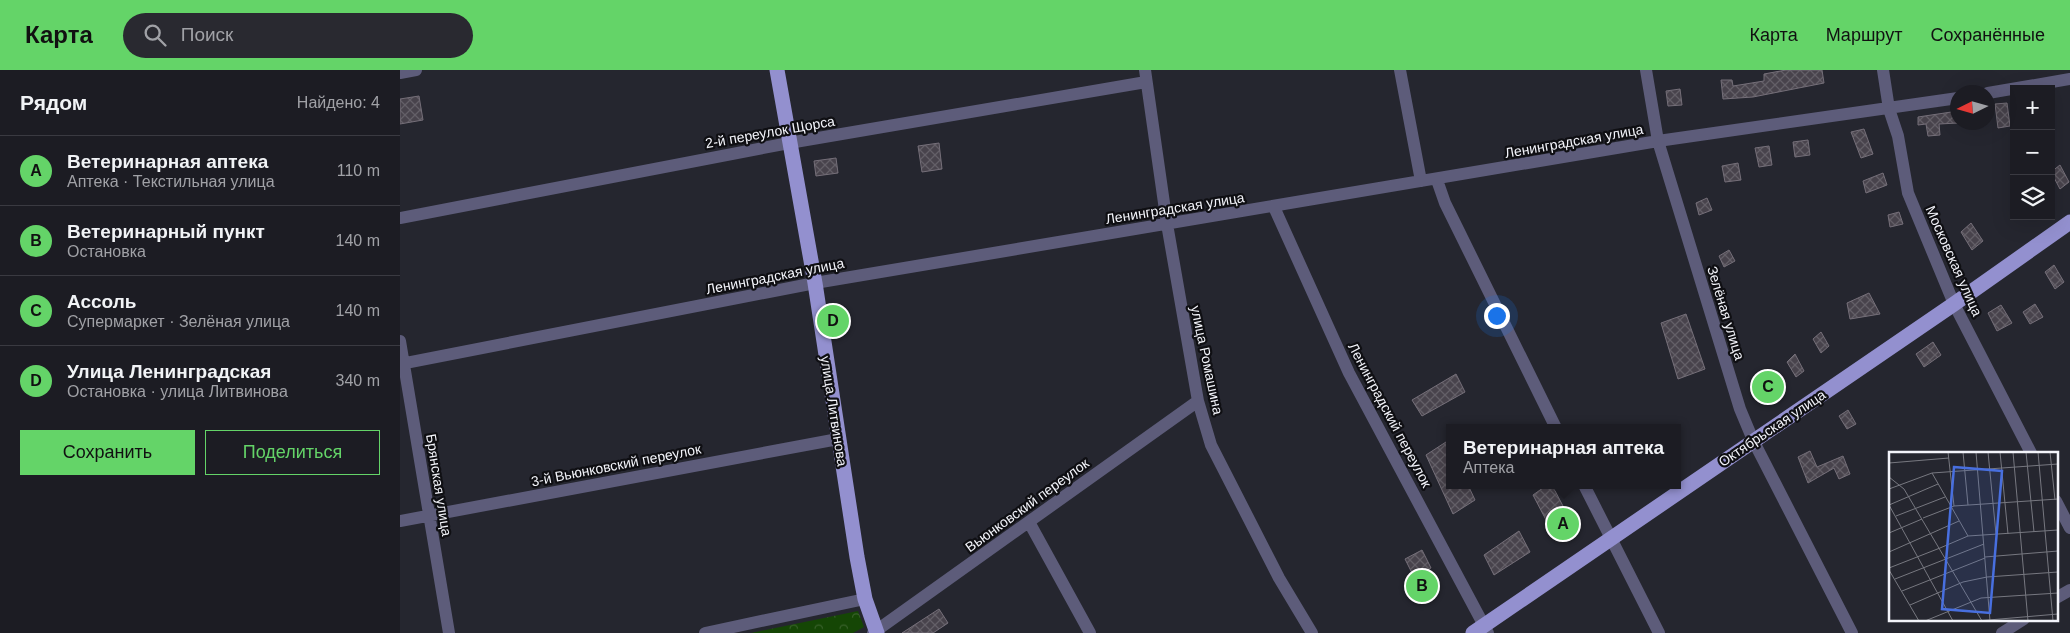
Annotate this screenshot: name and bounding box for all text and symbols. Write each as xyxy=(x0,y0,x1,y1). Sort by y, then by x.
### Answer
search box xyxy=(123,13,473,58)
text: Карта xyxy=(25,21,93,48)
icon: search xyxy=(141,21,169,49)
text: Поиск xyxy=(181,24,233,45)
text: Карта xyxy=(1750,25,1798,45)
text: Маршрут xyxy=(1826,25,1902,45)
text: Сохранённые xyxy=(1930,25,2045,45)
north arrow xyxy=(1950,85,1995,130)
map controls xyxy=(2010,85,2055,220)
button: + xyxy=(2010,85,2055,130)
text: Рядом xyxy=(20,91,87,114)
text: Найдено: 4 xyxy=(297,94,380,111)
street label: 2-й переулок Щорса xyxy=(704,113,836,151)
street label: Ленинградская улица xyxy=(1504,121,1645,161)
button: − xyxy=(2010,130,2055,175)
text: Ветеринарная аптека xyxy=(67,151,268,172)
text: A xyxy=(30,162,42,179)
text: 110 m xyxy=(337,162,380,179)
text: Аптека · Текстильная улица xyxy=(67,173,275,190)
button: layers xyxy=(2010,175,2055,220)
street label: Ленинградская улица xyxy=(1104,189,1246,227)
street label: Московская улица xyxy=(1922,203,1986,319)
text: Ветеринарный пункт xyxy=(67,221,265,242)
text: B xyxy=(30,232,42,249)
text: 140 m xyxy=(336,232,380,249)
text: Остановка xyxy=(67,243,146,260)
street label: Ленинградская улица xyxy=(705,255,846,297)
street label: Зелёная улица xyxy=(1704,264,1748,362)
text: Ассоль xyxy=(67,291,137,312)
text: C xyxy=(30,302,42,319)
text: 140 m xyxy=(336,302,380,319)
pin: D xyxy=(817,302,849,340)
your location xyxy=(1484,303,1510,329)
street label: улица Ромашина xyxy=(1188,304,1226,416)
text: Супермаркет · Зелёная улица xyxy=(67,313,290,330)
street label: Ленинградский переулок xyxy=(1345,340,1435,491)
street label: улица Литвинова xyxy=(817,355,851,468)
text: Улица Ленинградская xyxy=(67,361,271,382)
pin: C xyxy=(1752,368,1784,406)
text: D xyxy=(30,372,42,389)
text: 340 m xyxy=(336,372,380,389)
text: Остановка · улица Литвинова xyxy=(67,383,288,400)
street label: Октябрьская улица xyxy=(1716,386,1829,470)
popup xyxy=(1446,424,1681,489)
button: Сохранить xyxy=(20,430,195,475)
button: Поделиться xyxy=(205,430,380,475)
street label: Брянская улица xyxy=(423,433,455,537)
text: Ветеринарная аптека xyxy=(1463,437,1664,458)
street label: 3-й Вьюнковский переулок xyxy=(530,441,703,489)
inset map xyxy=(1889,452,2058,620)
street label: Вьюнковский переулок xyxy=(962,454,1093,555)
text: Аптека xyxy=(1463,459,1515,476)
pin: A xyxy=(1547,505,1579,543)
pin: B xyxy=(1406,567,1438,605)

